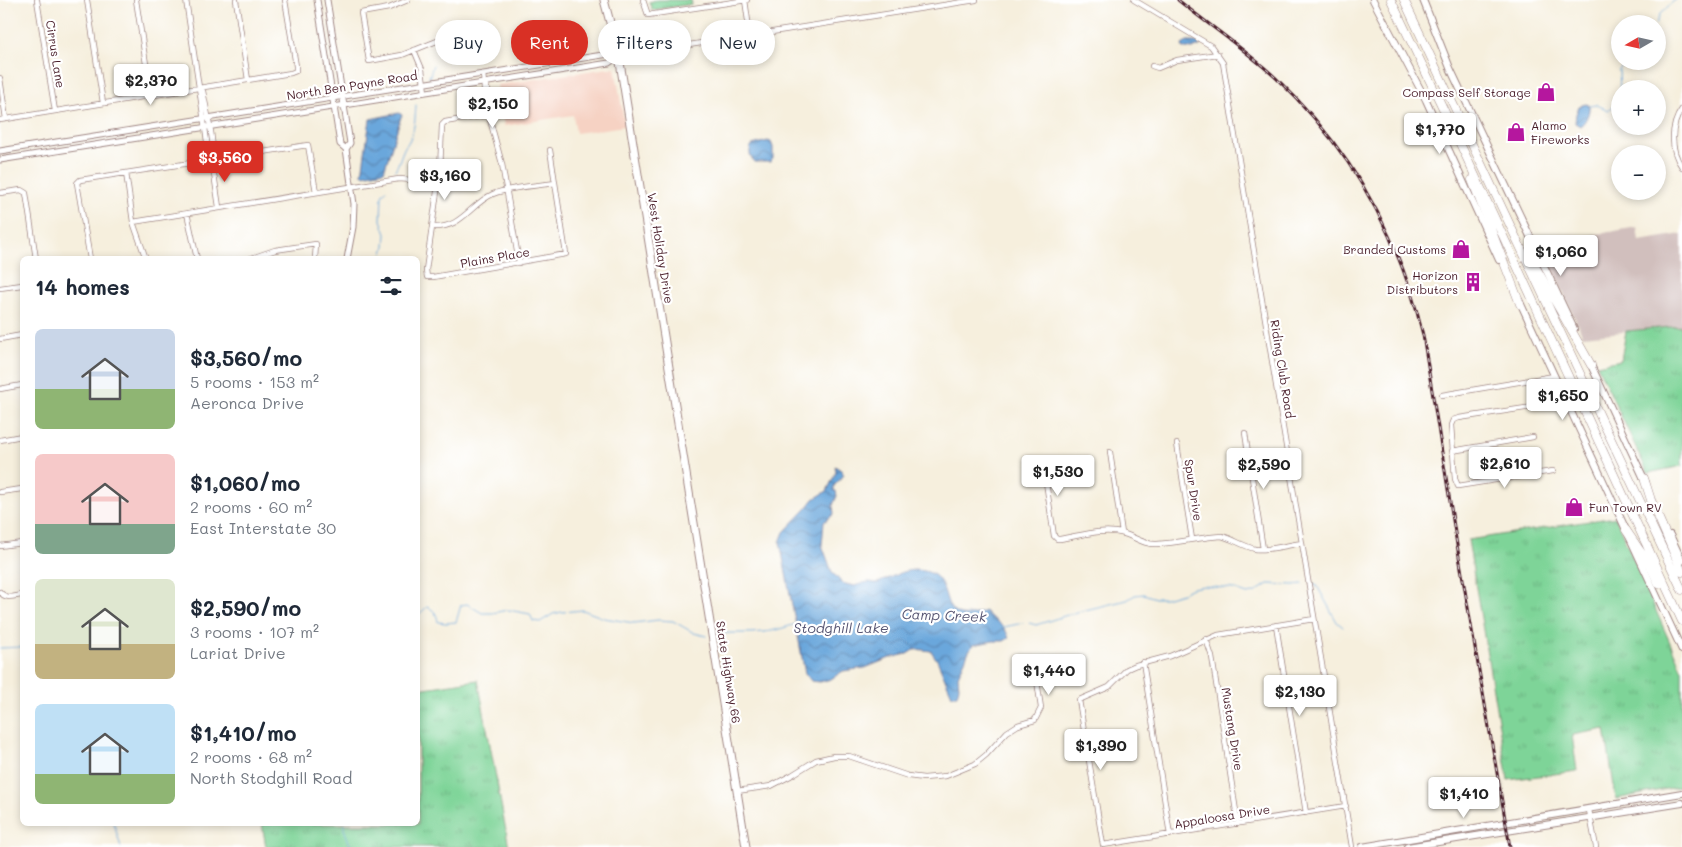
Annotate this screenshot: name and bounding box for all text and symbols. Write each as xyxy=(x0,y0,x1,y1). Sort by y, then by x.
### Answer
north arrow xyxy=(1611,15,1666,70)
map controls xyxy=(1611,15,1666,200)
street label: Cirrus Lane xyxy=(43,19,69,89)
chip: Buy xyxy=(435,20,501,65)
chip: Rent xyxy=(511,20,588,65)
chip: Filters xyxy=(598,20,691,65)
chip: New xyxy=(701,20,775,65)
pin: $2,370 xyxy=(110,64,192,106)
street label: North Ben Payne Road xyxy=(285,67,419,103)
text: $2,370 xyxy=(125,69,177,90)
button: + xyxy=(1611,80,1666,135)
shop icon: Compass Self Storage xyxy=(1535,81,1557,103)
place label: Compass Self Storage xyxy=(1403,84,1531,100)
pin: $2,150 xyxy=(452,86,534,129)
text: $2,150 xyxy=(468,92,518,113)
pin: $1,770 xyxy=(1399,112,1481,155)
place label: Alamo Fireworks xyxy=(1531,117,1590,147)
text: $1,770 xyxy=(1415,118,1465,139)
shop icon: Alamo Fireworks xyxy=(1505,121,1527,143)
pin: $3,560 xyxy=(184,140,266,183)
button: − xyxy=(1611,145,1666,200)
text: $3,560 xyxy=(198,146,252,167)
pin: $3,160 xyxy=(404,158,486,201)
text: $3,160 xyxy=(419,164,471,185)
street label: West Holiday Drive xyxy=(644,191,678,305)
pin: $1,060 xyxy=(1520,234,1602,277)
shop icon: Branded Customs xyxy=(1450,238,1472,260)
text: $1,060 xyxy=(1535,240,1587,261)
place label: Branded Customs xyxy=(1343,241,1446,257)
street label: Plains Place xyxy=(459,243,531,271)
place label: Horizon Distributors xyxy=(1387,267,1458,297)
building icon: Horizon Distributors xyxy=(1462,271,1484,293)
icon: filters xyxy=(377,272,405,300)
text: 14 homes xyxy=(35,273,130,300)
street label: Riding Club Road xyxy=(1267,319,1299,420)
text: $3,560/mo xyxy=(190,344,302,371)
icon: home xyxy=(75,349,135,409)
text: 5 rooms · 153 m² xyxy=(190,371,319,392)
pin: $1,650 xyxy=(1522,378,1604,421)
text: $1,650 xyxy=(1537,384,1589,405)
text: Aeronca Drive xyxy=(190,392,304,413)
pin: $2,610 xyxy=(1464,446,1546,489)
pin: $2,590 xyxy=(1223,448,1305,490)
text: $2,610 xyxy=(1480,452,1530,473)
text: $2,590 xyxy=(1238,453,1291,474)
pin: $1,530 xyxy=(1017,454,1099,497)
street label: Spur Drive xyxy=(1181,458,1207,522)
text: $1,530 xyxy=(1032,460,1084,481)
text: $1,060/mo xyxy=(190,469,300,496)
icon: home xyxy=(75,474,135,534)
text: 2 rooms · 60 m² xyxy=(190,496,312,517)
shop icon: Fun Town RV xyxy=(1563,496,1585,518)
place label: Fun Town RV xyxy=(1589,499,1662,515)
text: East Interstate 30 xyxy=(190,517,336,538)
text: $2,590/mo xyxy=(190,594,301,621)
icon: home xyxy=(75,599,135,659)
water label: Camp Creek xyxy=(901,604,987,626)
water label: Stodghill Lake xyxy=(793,618,889,637)
street label: State Highway 66 xyxy=(713,620,745,724)
text: 3 rooms · 107 m² xyxy=(190,621,319,642)
text: Lariat Drive xyxy=(190,642,286,663)
pin: $1,440 xyxy=(1008,654,1090,696)
text: $1,440 xyxy=(1023,659,1075,680)
pin: $2,130 xyxy=(1259,674,1341,717)
text: $2,130 xyxy=(1275,680,1325,701)
street label: Mustang Drive xyxy=(1219,686,1247,772)
text: $1,410/mo xyxy=(190,719,297,746)
icon: home xyxy=(75,724,135,784)
pin: $1,390 xyxy=(1060,728,1142,771)
text: $1,390 xyxy=(1075,734,1127,755)
text: 2 rooms · 68 m² xyxy=(190,746,312,767)
text: North Stodghill Road xyxy=(190,767,352,788)
pin: $1,410 xyxy=(1423,776,1505,819)
text: $1,410 xyxy=(1439,782,1489,803)
street label: Appaloosa Drive xyxy=(1173,801,1271,831)

